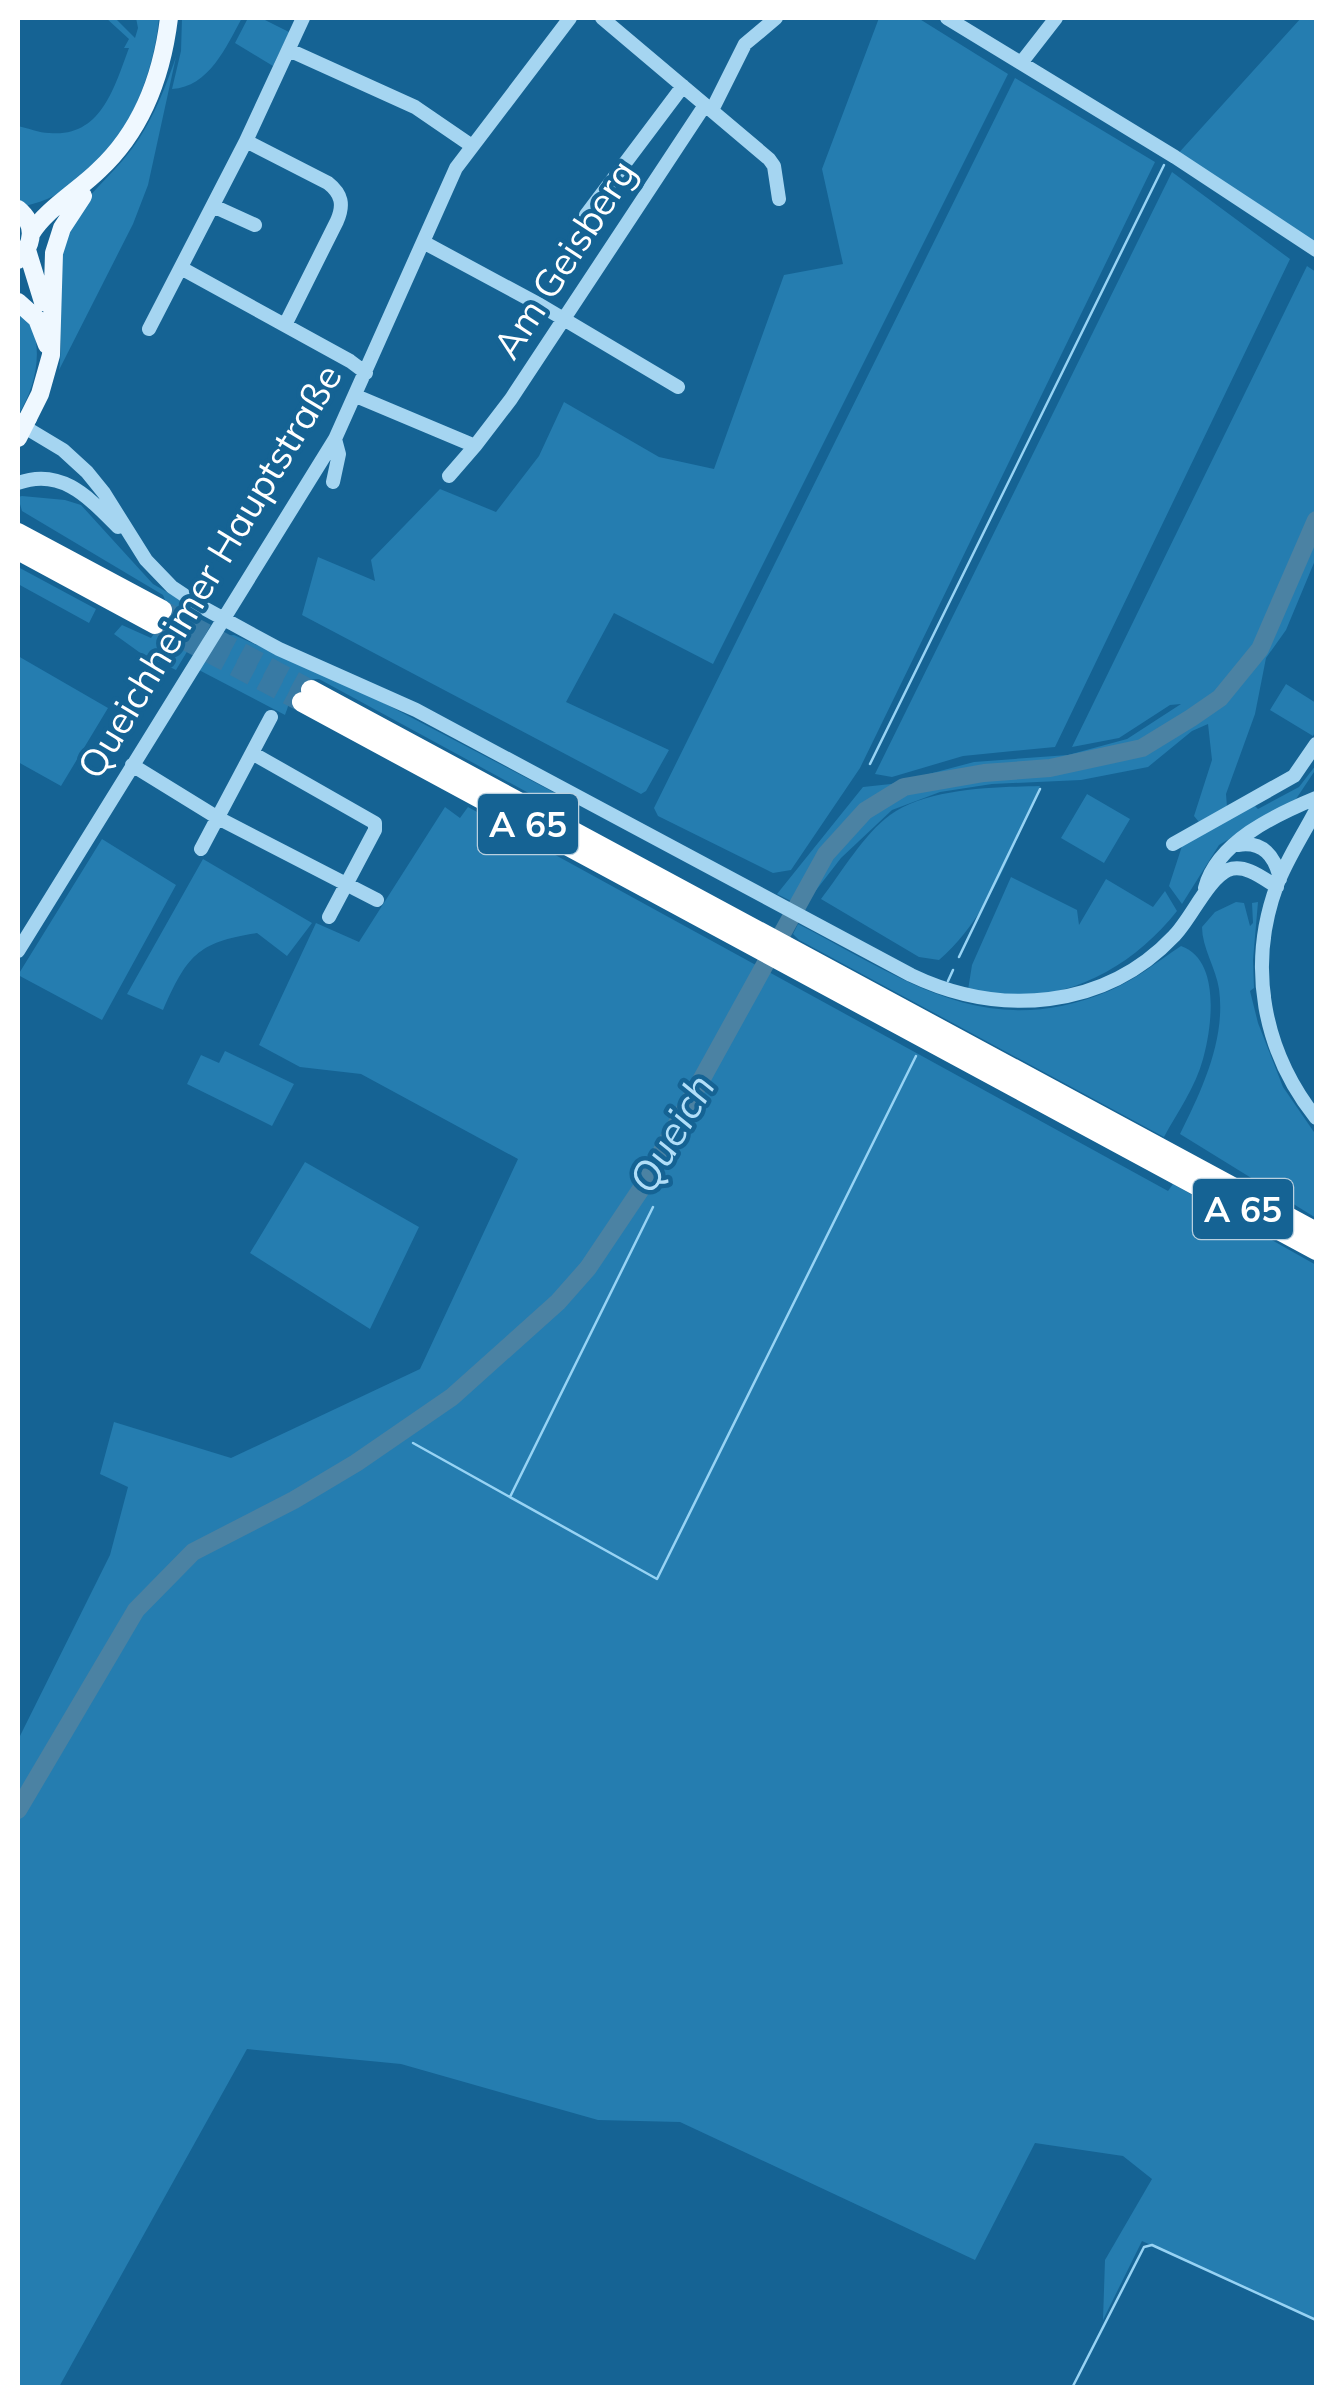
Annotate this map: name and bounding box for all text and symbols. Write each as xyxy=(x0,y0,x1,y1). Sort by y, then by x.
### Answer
street label: Am Geisberg xyxy=(482,151,646,367)
street label: Queichheimer Hauptstraße xyxy=(66,355,352,787)
road number: A 65 xyxy=(478,794,578,854)
water label: Queich xyxy=(617,1065,725,1201)
road number: A 65 xyxy=(1193,1179,1293,1239)

